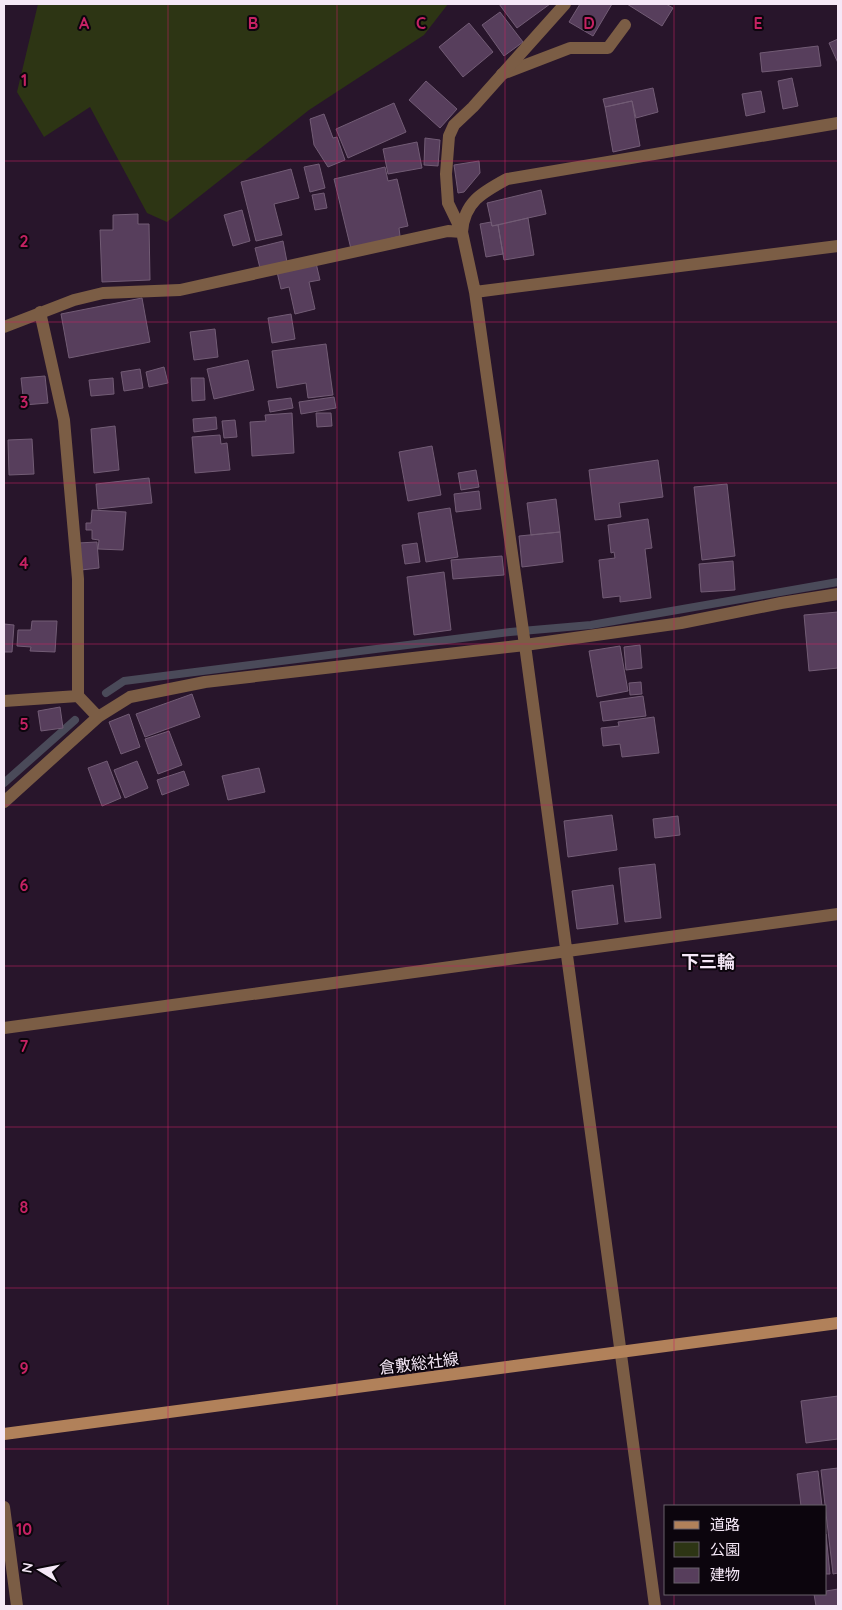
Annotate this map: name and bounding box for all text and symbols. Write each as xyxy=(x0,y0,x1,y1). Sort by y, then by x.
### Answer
text: A xyxy=(79,13,90,33)
text: B xyxy=(248,13,258,33)
text: C xyxy=(416,13,426,33)
text: D xyxy=(583,13,595,33)
text: E xyxy=(753,13,763,33)
text: 1 xyxy=(21,70,27,90)
text: 2 xyxy=(19,231,29,251)
text: 3 xyxy=(20,392,28,412)
text: 4 xyxy=(19,553,29,573)
text: 5 xyxy=(19,714,29,734)
text: 6 xyxy=(20,875,29,895)
district label: 下三輪 xyxy=(681,950,735,973)
text: 7 xyxy=(20,1036,29,1056)
text: 8 xyxy=(20,1197,29,1217)
street label: 倉敷総社線 xyxy=(378,1348,460,1378)
text: 9 xyxy=(19,1358,29,1378)
legend xyxy=(664,1505,827,1595)
text: 道路 xyxy=(710,1515,740,1534)
text: 10 xyxy=(16,1519,32,1539)
text: 公園 xyxy=(710,1540,740,1559)
north arrow xyxy=(15,1545,65,1595)
text: N xyxy=(17,1561,37,1574)
text: 建物 xyxy=(710,1565,740,1584)

